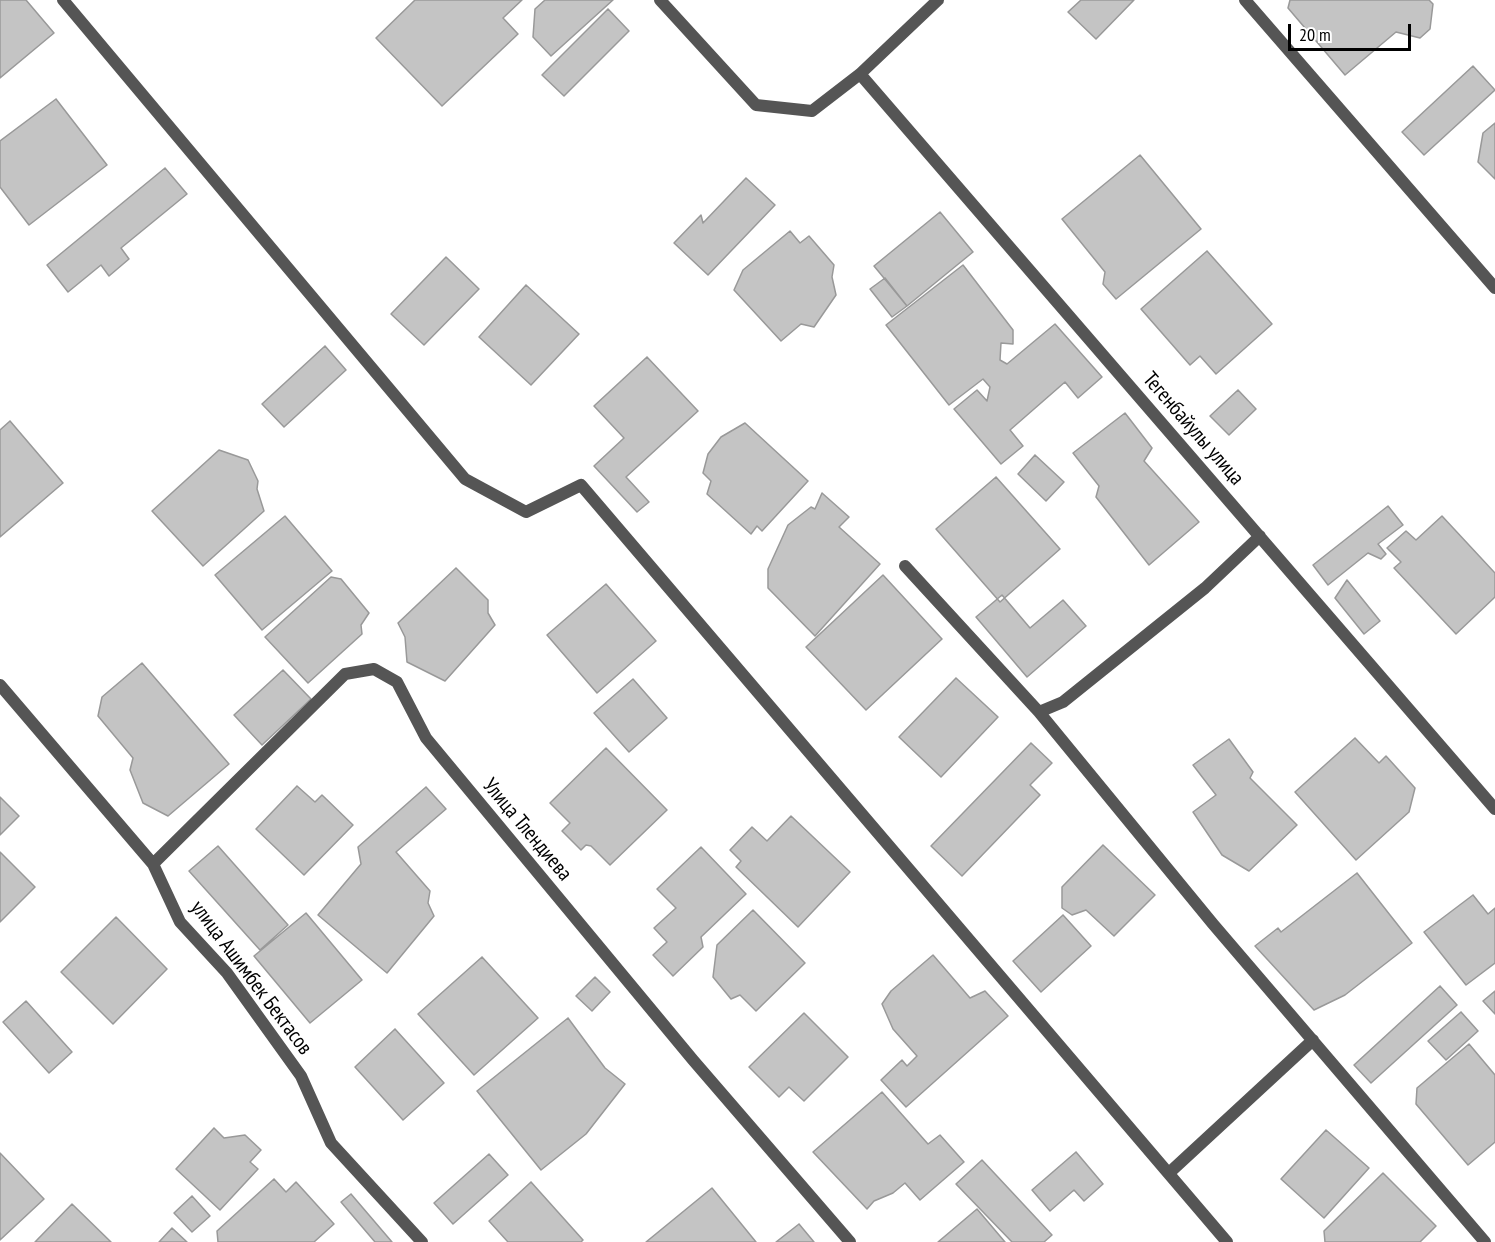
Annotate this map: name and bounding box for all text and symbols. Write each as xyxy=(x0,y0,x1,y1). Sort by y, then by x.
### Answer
scale bar xyxy=(1291,12,1414,50)
text: 20 m xyxy=(1299,23,1331,46)
street label: Тегенбайулы улица xyxy=(1137,367,1249,491)
street label: Улица Тлендиева xyxy=(477,774,577,886)
street label: улица Ашимбек Бектасов xyxy=(185,896,317,1060)

